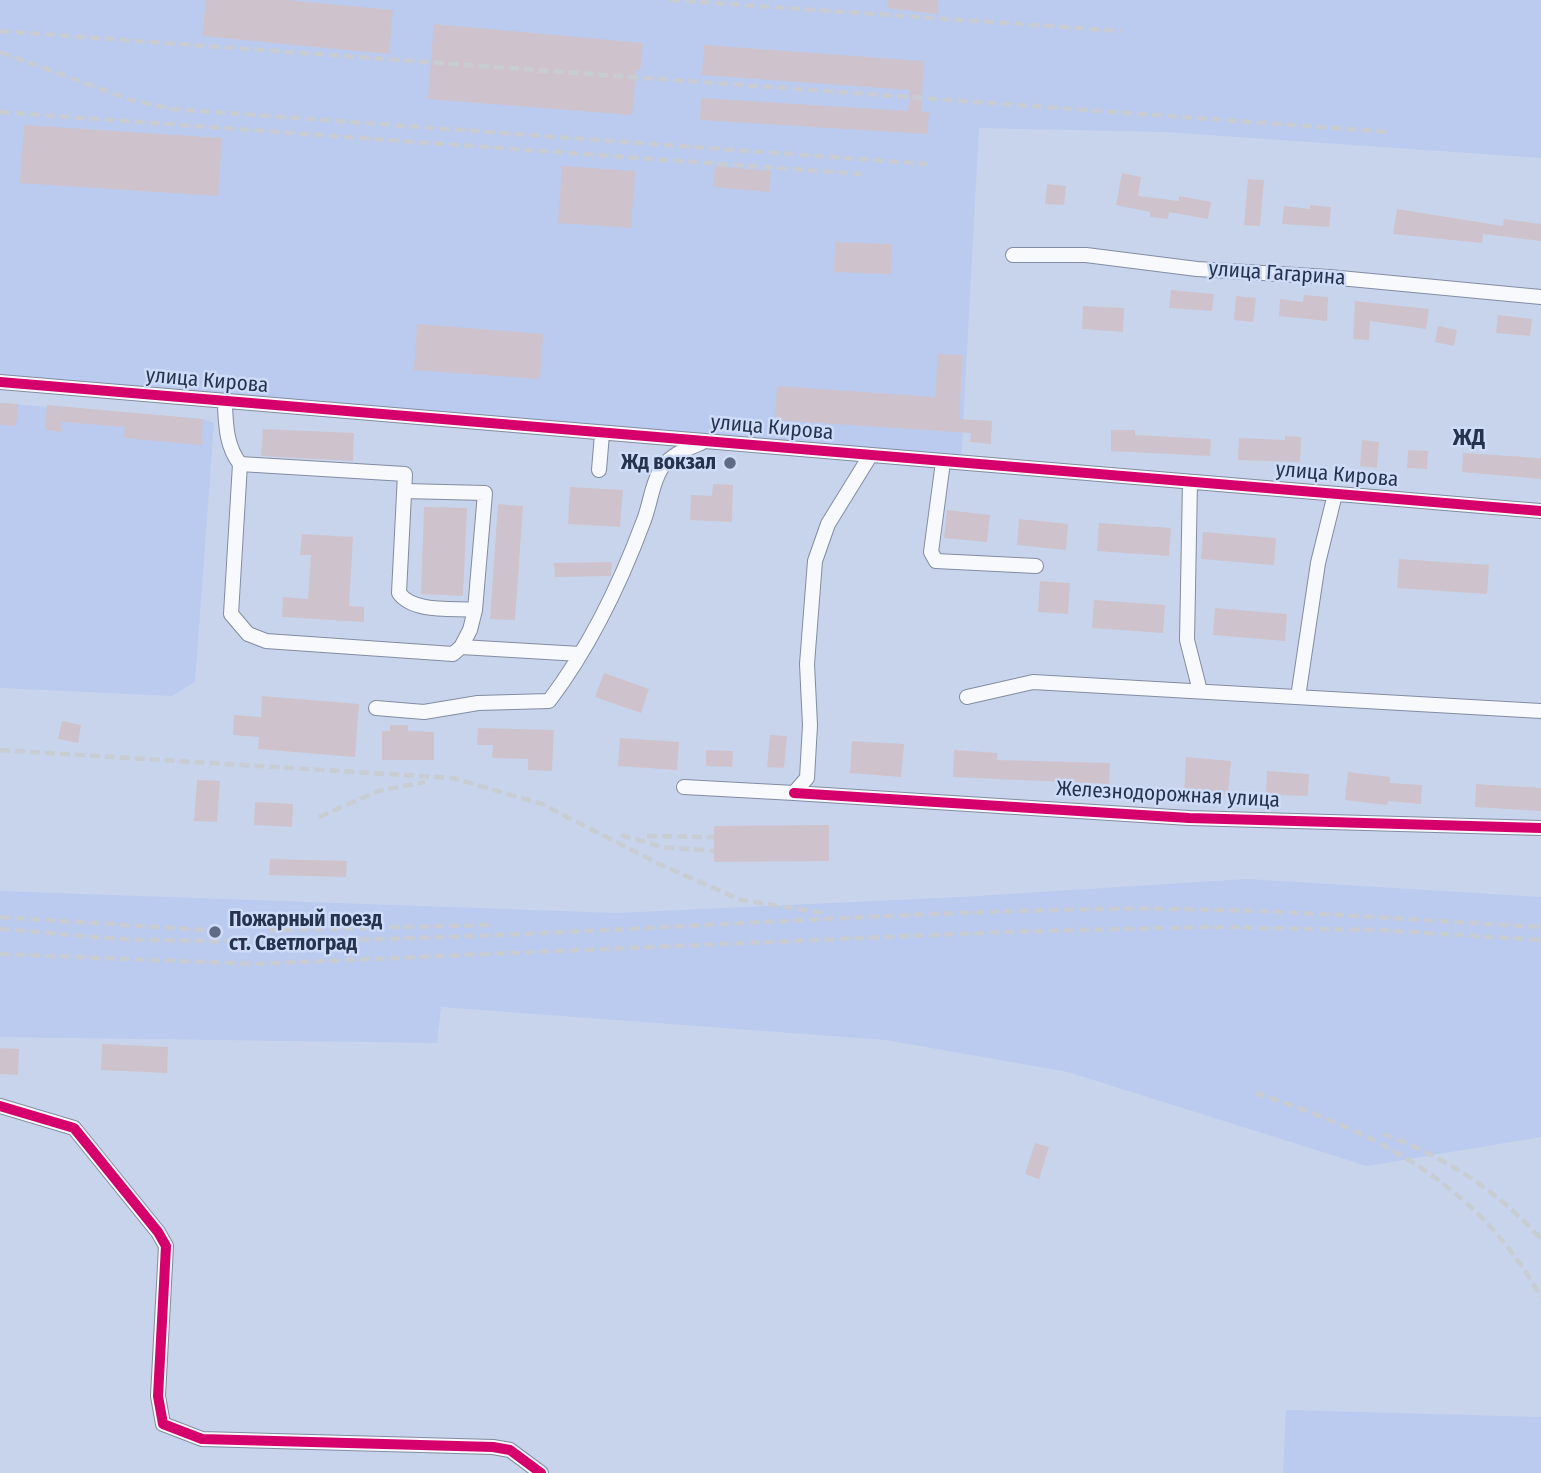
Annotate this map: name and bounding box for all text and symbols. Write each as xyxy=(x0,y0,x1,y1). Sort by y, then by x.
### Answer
street label: улица Гагарина xyxy=(1208,257,1346,291)
street label: улица Кирова xyxy=(145,363,269,399)
street label: улица Кирова xyxy=(710,410,834,446)
district label: ЖД xyxy=(1453,425,1485,453)
place label: Жд вокзал xyxy=(621,450,716,476)
marker: Жд вокзал xyxy=(722,455,738,471)
street label: улица Кирова xyxy=(1275,457,1399,493)
street label: Железнодорожная улица xyxy=(1056,777,1280,813)
place label: Пожарный поезд ст. Светлоград xyxy=(229,907,382,957)
marker: Пожарный поезд ст. Светлоград xyxy=(207,924,223,940)

